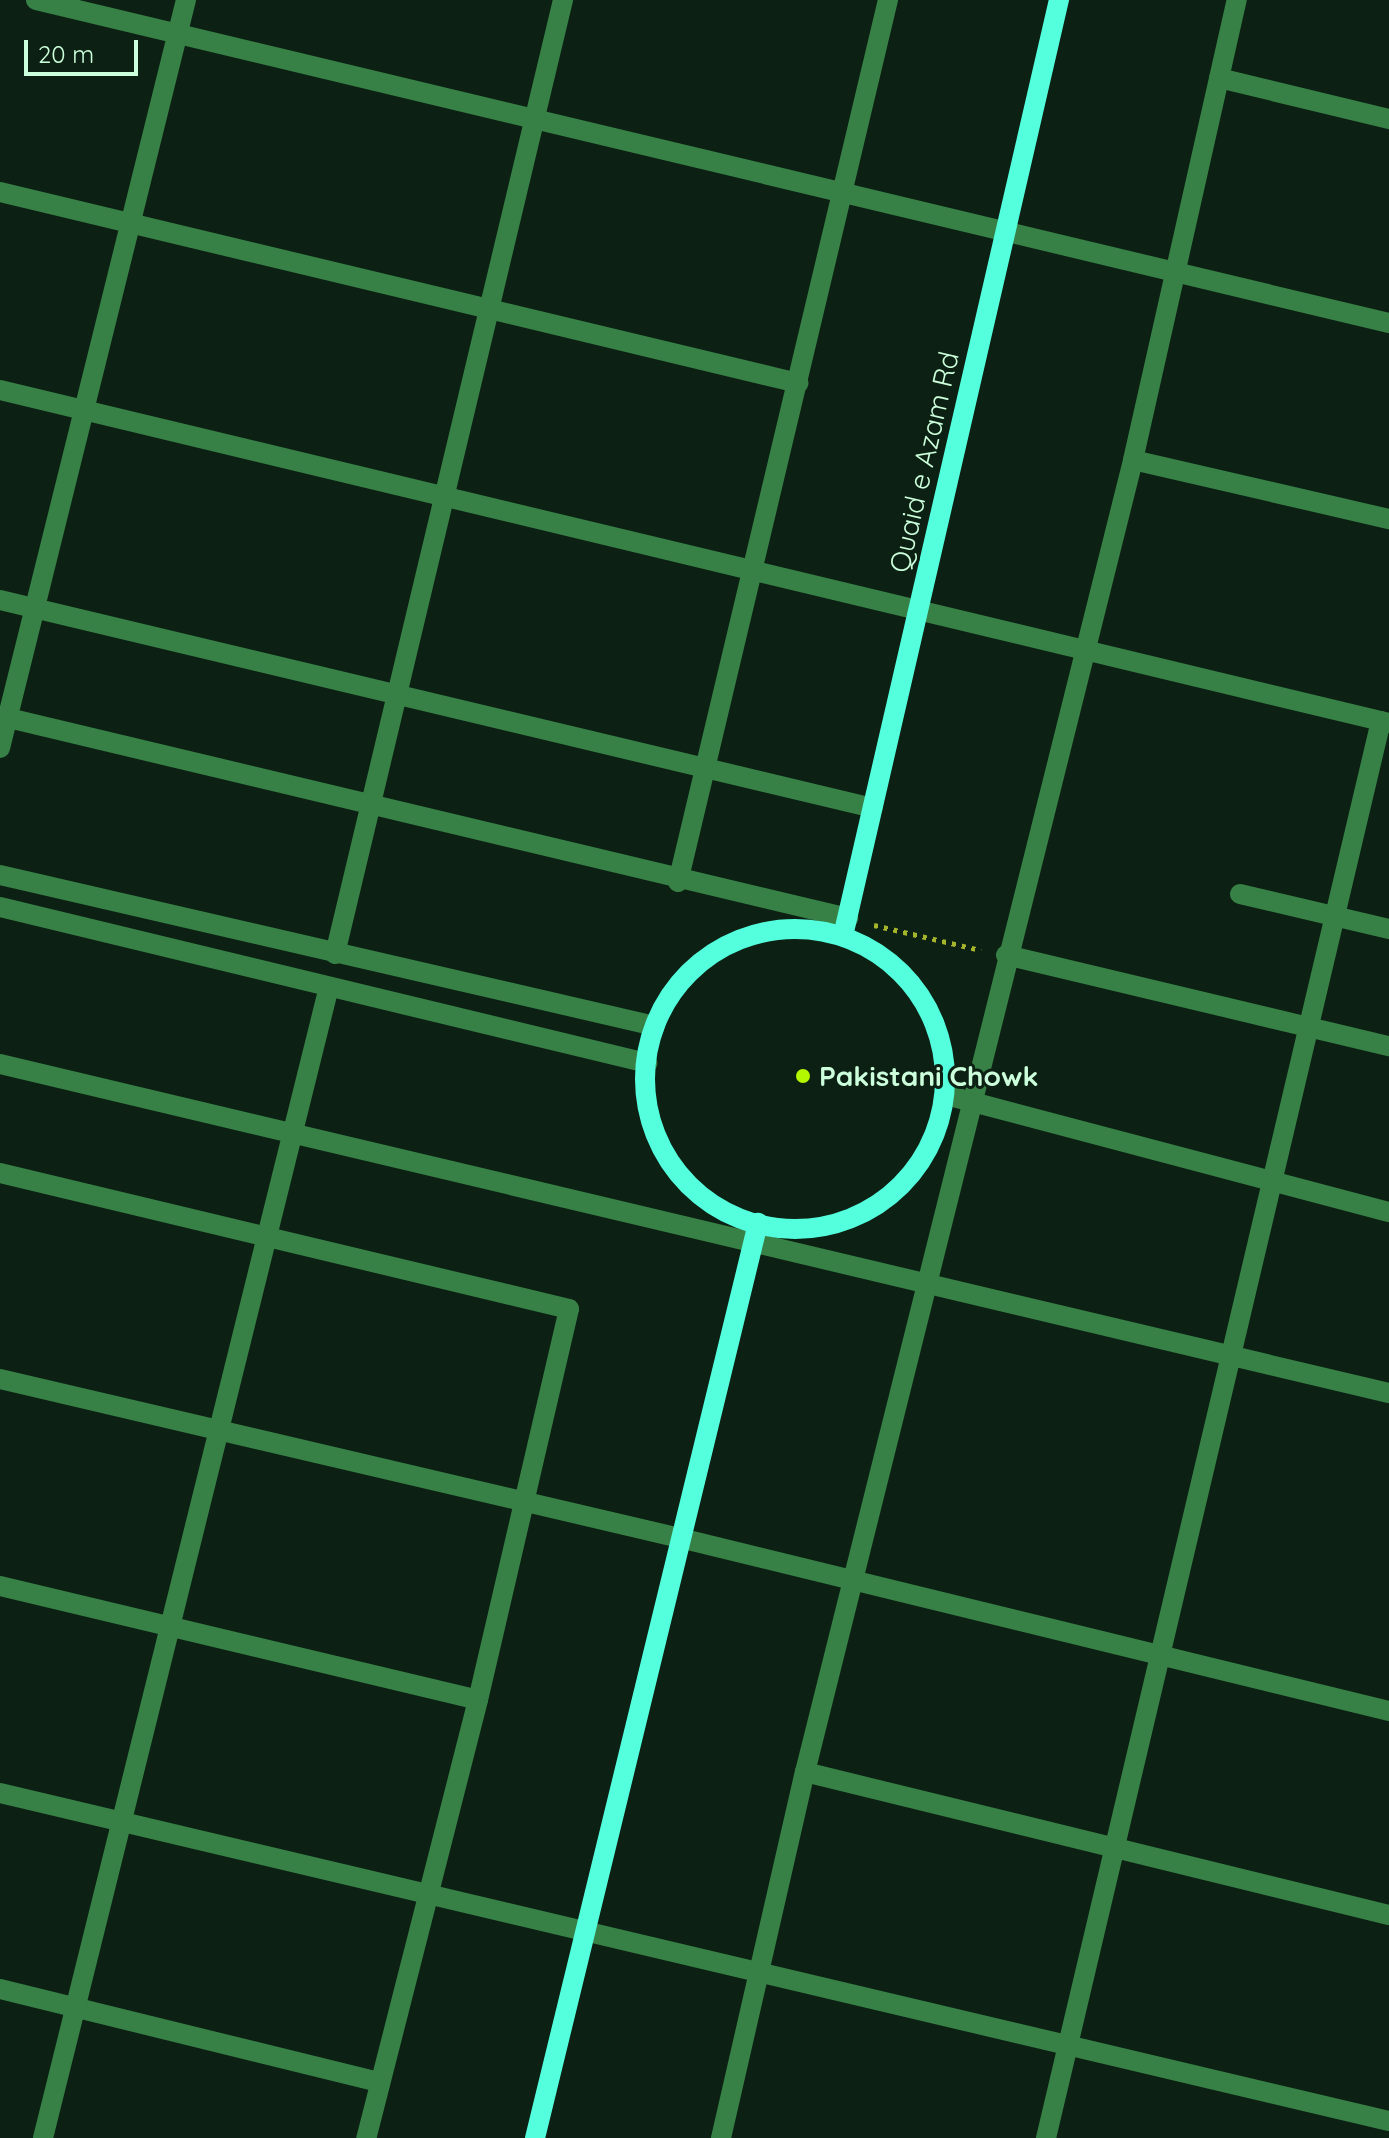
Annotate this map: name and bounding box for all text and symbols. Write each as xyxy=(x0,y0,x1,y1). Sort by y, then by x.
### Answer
scale bar xyxy=(28,24,142,74)
text: 20 m xyxy=(38,39,94,69)
street label: Quaid e Azam Rd xyxy=(882,348,966,576)
place label: Pakistani Chowk xyxy=(819,1059,1038,1093)
marker: Pakistani Chowk xyxy=(794,1067,812,1085)

